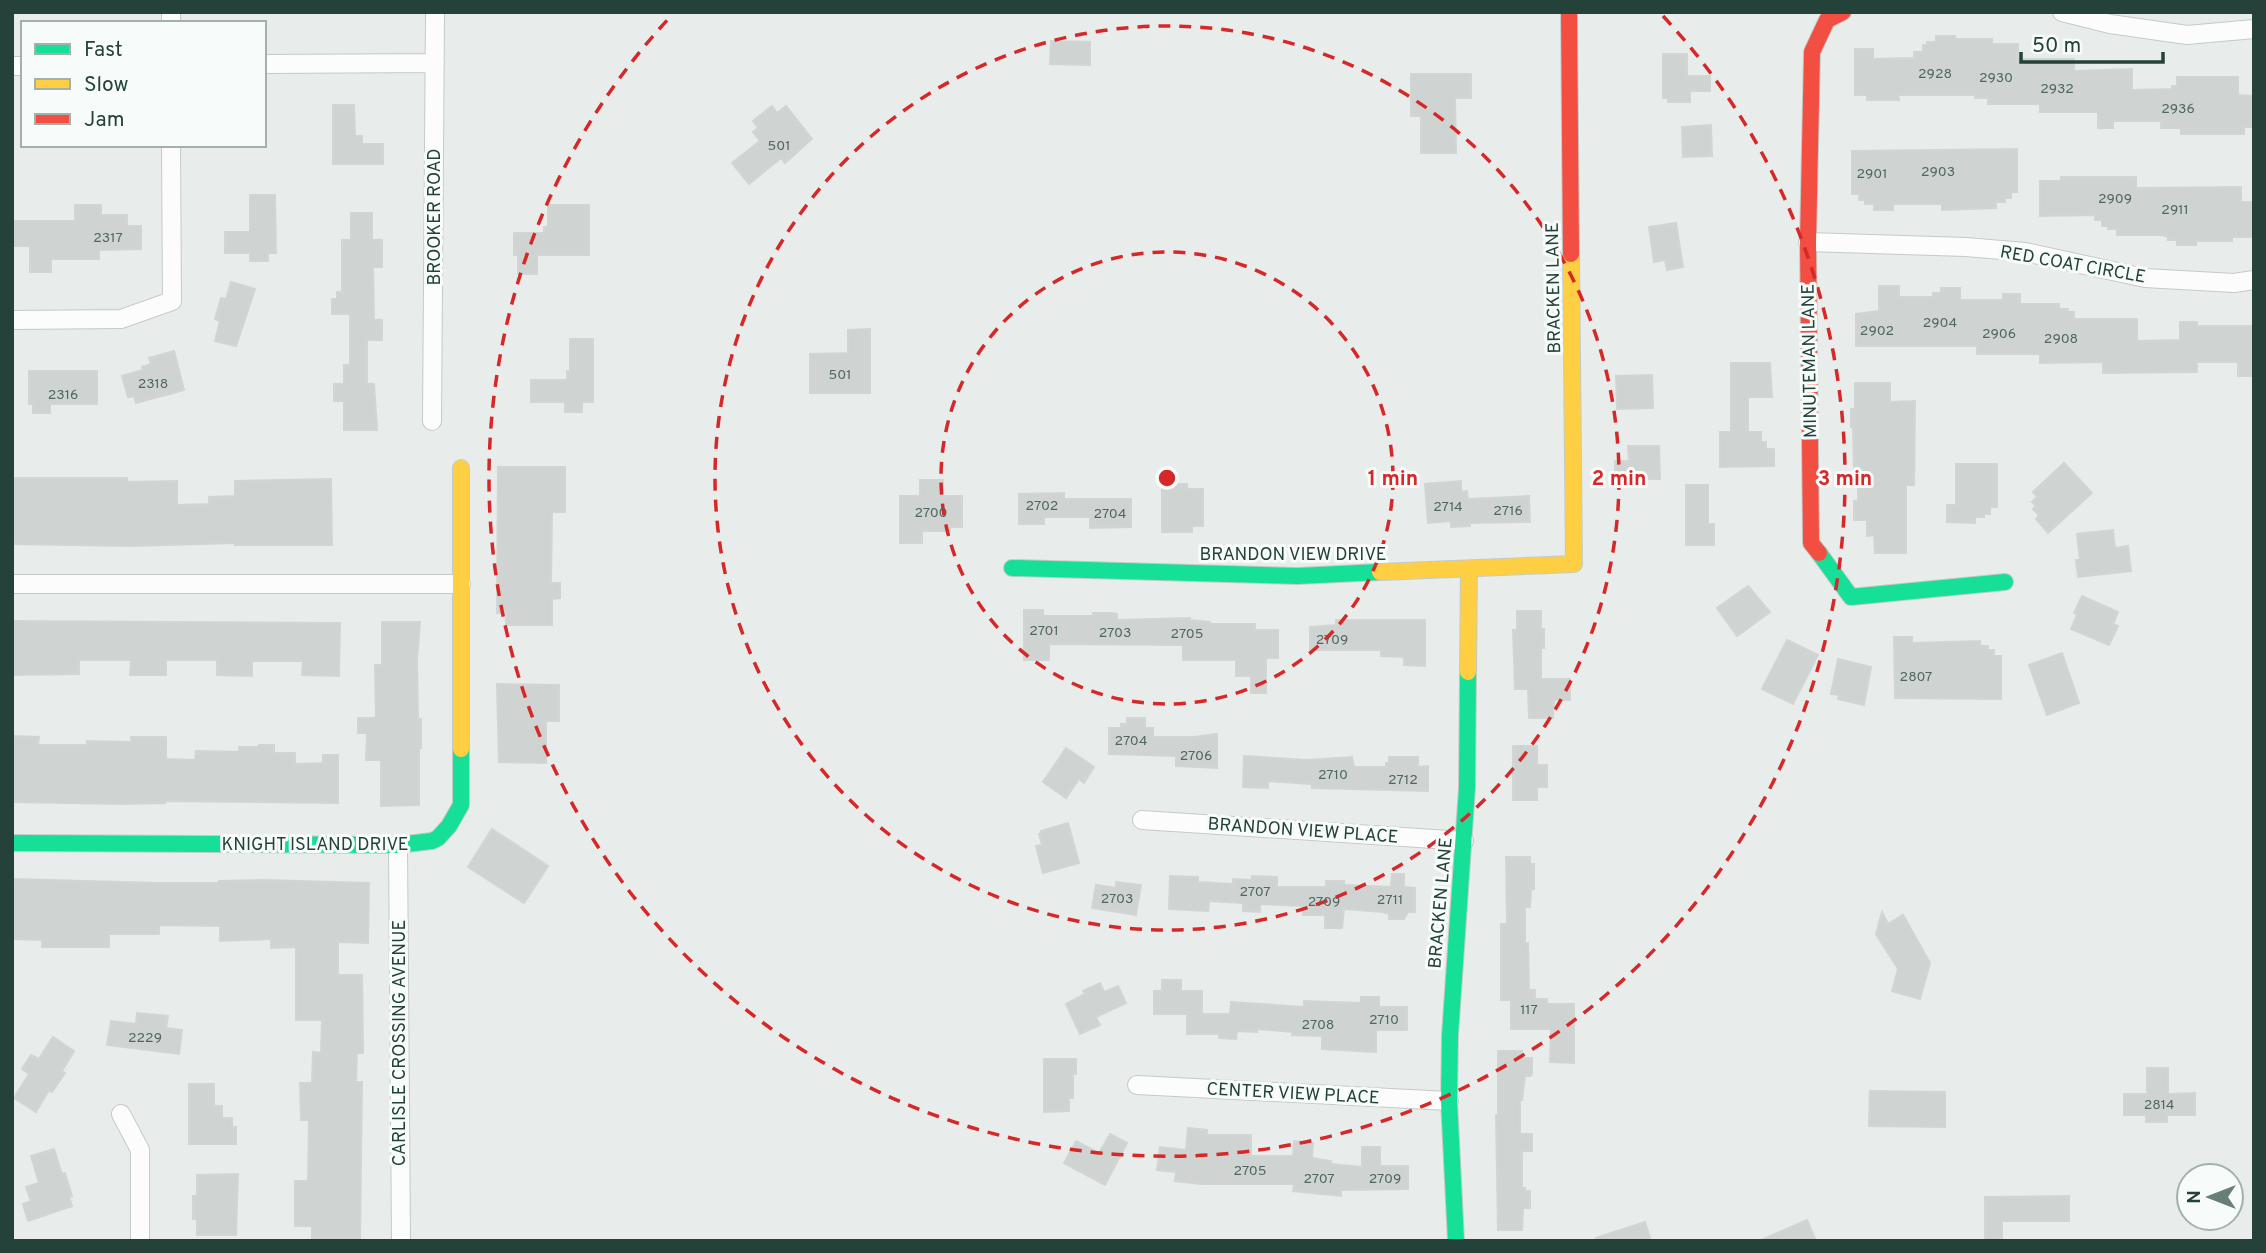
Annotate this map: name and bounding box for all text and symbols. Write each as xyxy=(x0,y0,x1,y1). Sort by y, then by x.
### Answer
legend xyxy=(21,21,266,147)
scale bar xyxy=(2021,21,2163,65)
text: 50 m xyxy=(2032,33,2081,60)
text: Fast xyxy=(84,37,123,64)
house number: 2928 xyxy=(1918,66,1952,83)
house number: 2930 xyxy=(1979,70,2013,87)
text: Slow xyxy=(84,72,129,99)
house number: 2932 xyxy=(2040,81,2074,98)
house number: 2936 xyxy=(2161,101,2195,118)
text: Jam xyxy=(84,107,125,134)
house number: 501 xyxy=(768,138,790,155)
street label: BROOKER ROAD xyxy=(424,148,447,286)
house number: 2903 xyxy=(1921,164,1955,181)
house number: 2901 xyxy=(1856,166,1888,183)
house number: 2909 xyxy=(2098,191,2132,208)
house number: 2911 xyxy=(2161,202,2189,219)
street label: BRACKEN LANE xyxy=(1542,222,1567,354)
house number: 2317 xyxy=(93,230,123,247)
street label: RED COAT CIRCLE xyxy=(1998,241,2147,290)
street label: MINUTEMAN LANE xyxy=(1798,284,1823,438)
house number: 2904 xyxy=(1923,315,1957,332)
house number: 2902 xyxy=(1860,323,1894,340)
house number: 2906 xyxy=(1982,326,2016,343)
house number: 2908 xyxy=(2044,331,2078,348)
house number: 501 xyxy=(829,367,851,384)
house number: 2318 xyxy=(138,376,168,393)
house number: 2316 xyxy=(48,387,78,404)
centre of rings xyxy=(1155,466,1179,490)
text: 1 min xyxy=(1368,466,1418,493)
text: 2 min xyxy=(1592,466,1646,493)
text: 3 min xyxy=(1818,466,1872,493)
house number: 2702 xyxy=(1026,498,1058,515)
house number: 2714 xyxy=(1433,499,1463,516)
house number: 2716 xyxy=(1493,503,1523,520)
house number: 2700 xyxy=(914,505,948,522)
house number: 2704 xyxy=(1094,506,1127,523)
street label: BRANDON VIEW DRIVE xyxy=(1199,544,1387,567)
house number: 2701 xyxy=(1029,623,1059,640)
house number: 2703 xyxy=(1099,625,1131,642)
house number: 2705 xyxy=(1171,626,1204,643)
house number: 2709 xyxy=(1316,632,1348,649)
house number: 2807 xyxy=(1900,669,1932,686)
house number: 2704 xyxy=(1115,733,1148,750)
house number: 2706 xyxy=(1180,748,1212,765)
house number: 2710 xyxy=(1318,767,1348,784)
house number: 2712 xyxy=(1388,772,1418,789)
street label: BRANDON VIEW PLACE xyxy=(1207,813,1399,850)
street label: KNIGHT ISLAND DRIVE xyxy=(221,834,409,857)
street label: BRACKEN LANE xyxy=(1424,837,1459,970)
house number: 2707 xyxy=(1239,884,1271,901)
house number: 2703 xyxy=(1101,891,1133,908)
house number: 2711 xyxy=(1377,892,1403,909)
house number: 2709 xyxy=(1308,894,1340,911)
street label: CARLISLE CROSSING AVENUE xyxy=(389,920,412,1166)
house number: 117 xyxy=(1520,1002,1538,1019)
house number: 2710 xyxy=(1369,1012,1399,1029)
house number: 2708 xyxy=(1302,1017,1334,1034)
house number: 2229 xyxy=(128,1030,162,1047)
street label: CENTER VIEW PLACE xyxy=(1206,1078,1380,1111)
house number: 2814 xyxy=(2144,1097,2174,1114)
north arrow xyxy=(2175,1162,2245,1232)
house number: 2705 xyxy=(1234,1163,1267,1180)
house number: 2707 xyxy=(1303,1171,1335,1188)
house number: 2709 xyxy=(1369,1171,1401,1188)
text: N xyxy=(2183,1190,2207,1204)

